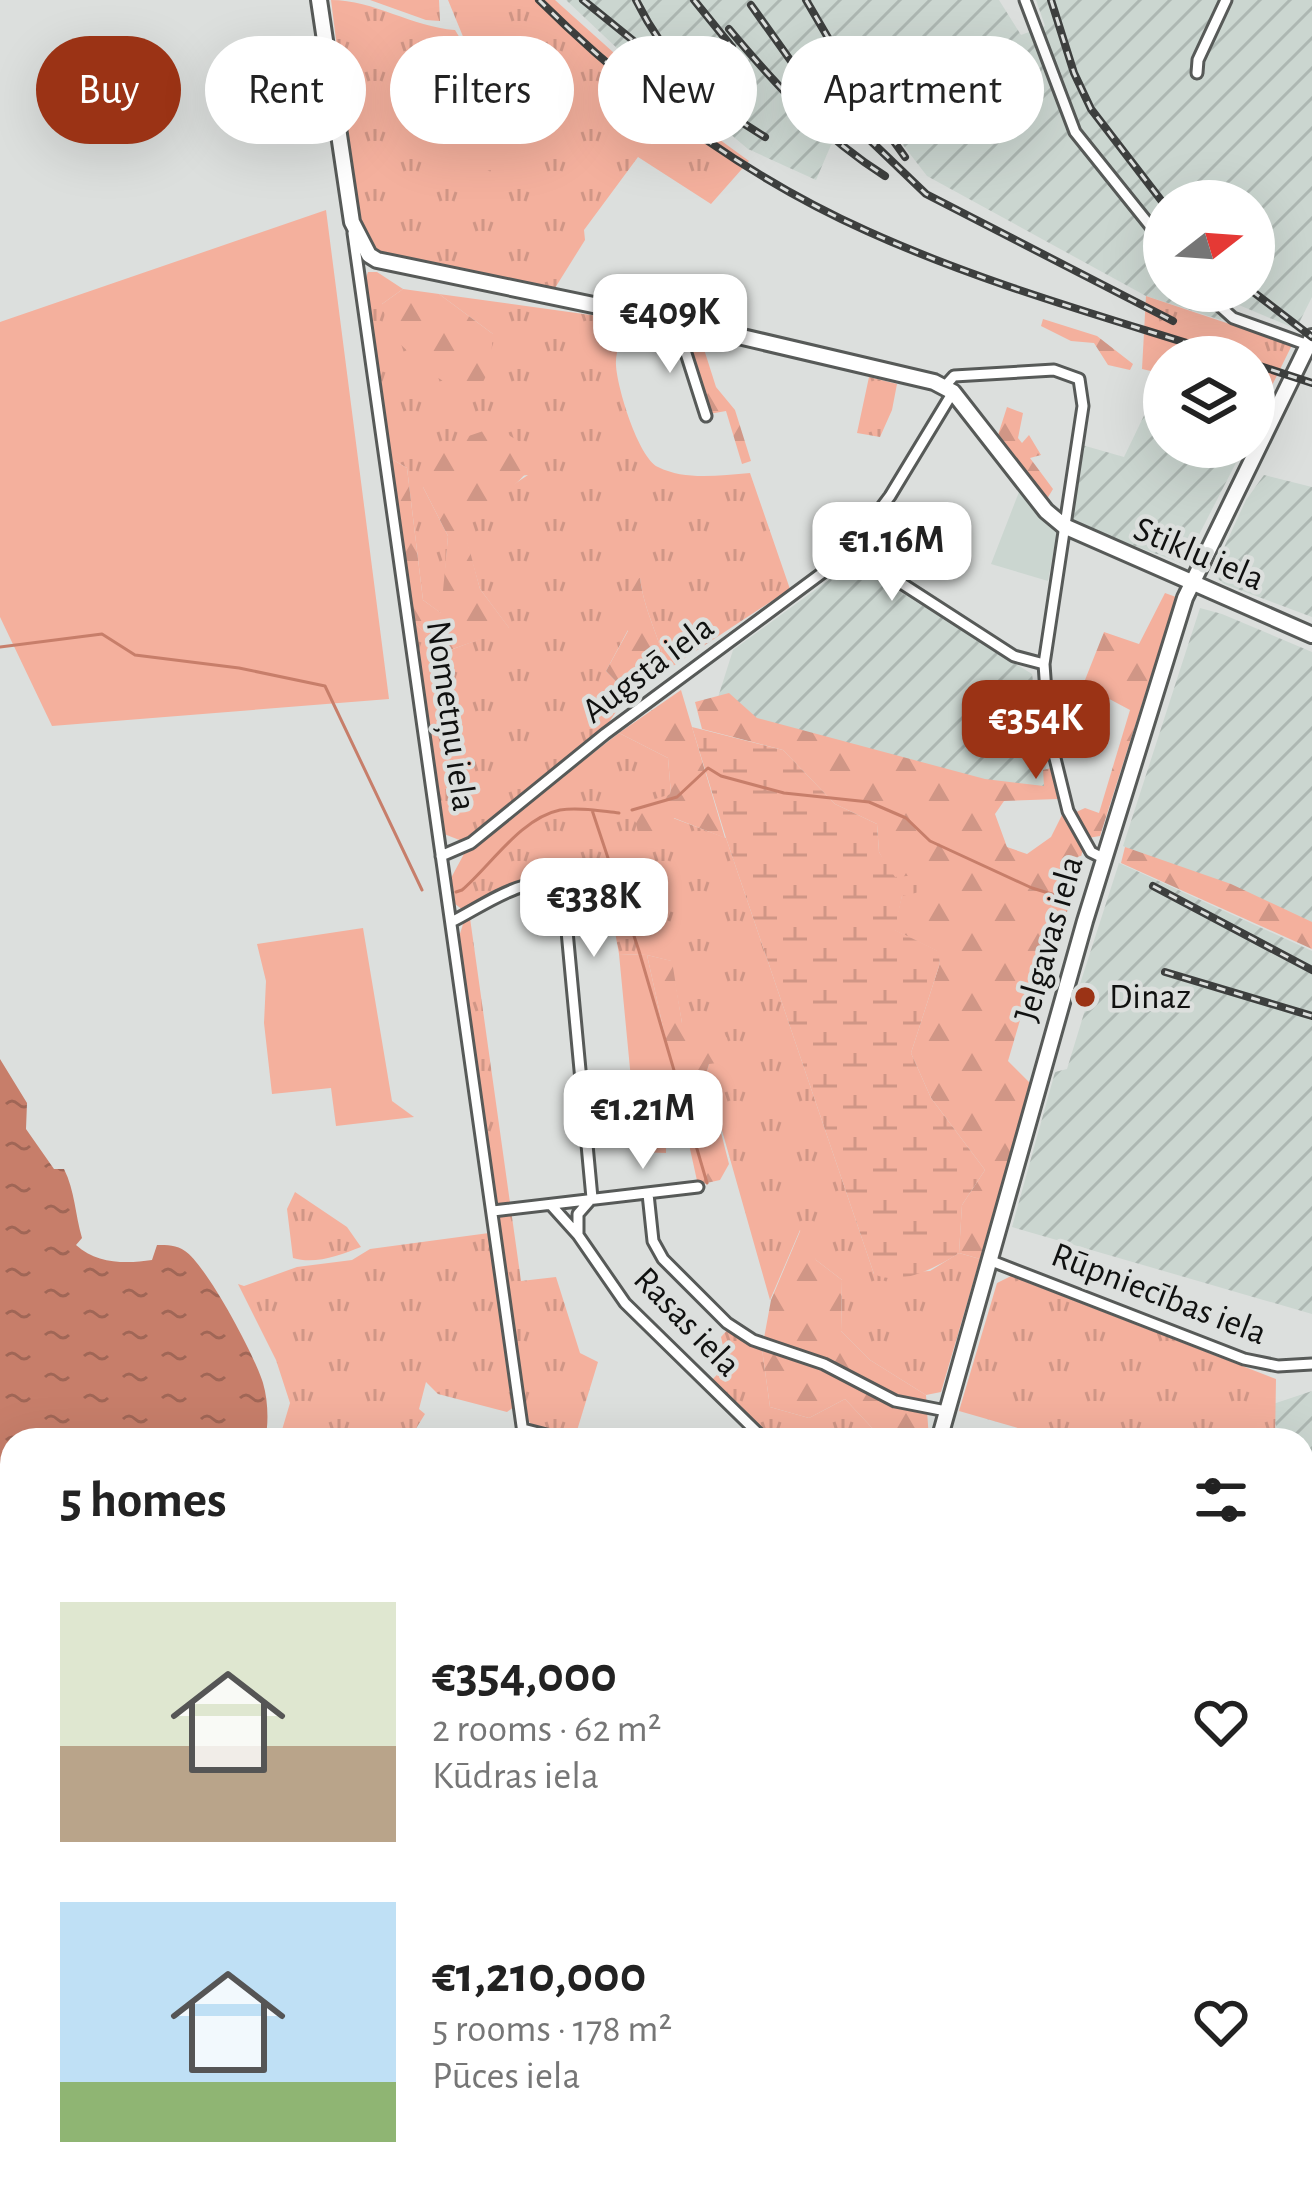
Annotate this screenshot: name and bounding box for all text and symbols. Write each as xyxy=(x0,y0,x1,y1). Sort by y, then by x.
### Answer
chip: Buy xyxy=(36,36,181,144)
chip: Rent xyxy=(205,36,366,144)
chip: Filters xyxy=(390,36,574,144)
chip: New xyxy=(598,36,757,144)
chip: Apartment xyxy=(781,36,1044,144)
north arrow xyxy=(1143,180,1275,312)
map controls xyxy=(1143,180,1275,468)
pin: €409K xyxy=(586,274,754,376)
text: €409K xyxy=(620,293,720,332)
button: layers xyxy=(1143,336,1275,468)
pin: €1.16M xyxy=(794,502,990,604)
street label: Stiklu iela xyxy=(1129,511,1269,597)
text: €1.16M xyxy=(839,521,945,560)
street label: Augstā iela xyxy=(576,608,720,730)
street label: Nometņu iela xyxy=(418,619,482,814)
pin: €354K xyxy=(952,680,1120,782)
text: €354K xyxy=(989,699,1083,738)
street label: Jelgavas iela xyxy=(1008,852,1090,1026)
pin: €338K xyxy=(510,858,678,960)
text: €338K xyxy=(547,877,641,916)
place label: Dinaz xyxy=(1109,979,1191,1015)
marker: Dinaz xyxy=(1072,984,1098,1010)
pin: €1.21M xyxy=(545,1070,741,1172)
text: €1.21M xyxy=(591,1089,695,1128)
street label: Rūpniecības iela xyxy=(1046,1236,1272,1352)
street label: Rasas iela xyxy=(627,1261,747,1383)
icon: filters xyxy=(1188,1467,1254,1533)
text: 5 homes xyxy=(60,1475,227,1526)
icon: home xyxy=(156,1650,300,1794)
text: €354,000 xyxy=(432,1650,617,1701)
icon: heart xyxy=(1188,1689,1254,1755)
text: 2 rooms · 62 m² xyxy=(432,1710,661,1749)
text: Kūdras iela xyxy=(432,1757,599,1796)
icon: home xyxy=(156,1950,300,2094)
text: €1,210,000 xyxy=(432,1950,646,2001)
icon: heart xyxy=(1188,1989,1254,2055)
text: 5 rooms · 178 m² xyxy=(432,2010,672,2049)
text: Pūces iela xyxy=(432,2057,581,2096)

